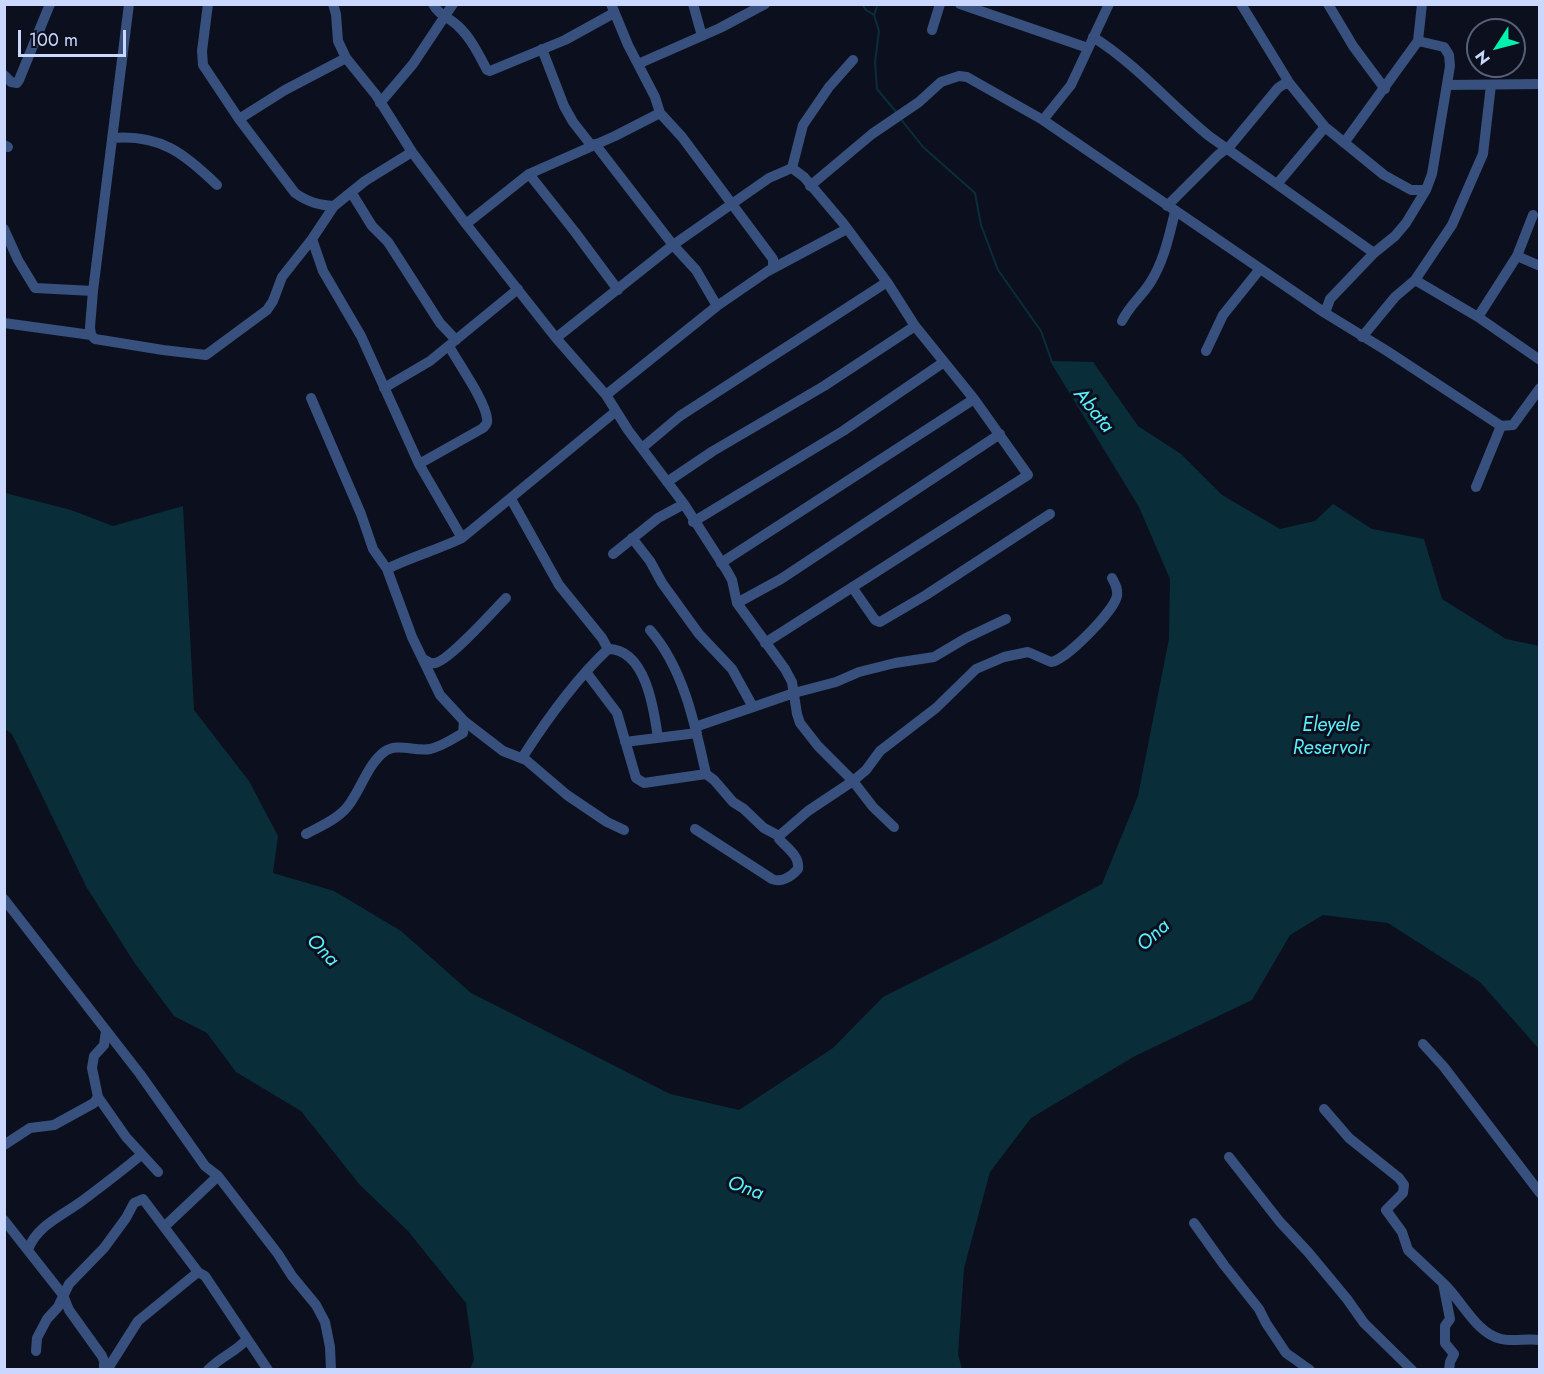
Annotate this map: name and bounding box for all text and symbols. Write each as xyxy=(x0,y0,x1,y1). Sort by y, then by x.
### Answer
scale bar xyxy=(21,18,129,56)
north arrow xyxy=(1466,18,1526,78)
text: 100 m xyxy=(29,27,78,53)
text: N xyxy=(1470,46,1496,70)
water label: Abata xyxy=(1068,384,1118,438)
water label: Eleyele Reservoir xyxy=(1293,714,1369,761)
water label: Ona xyxy=(1132,915,1176,957)
water label: Ona xyxy=(301,930,343,972)
water label: Ona xyxy=(724,1171,766,1207)

